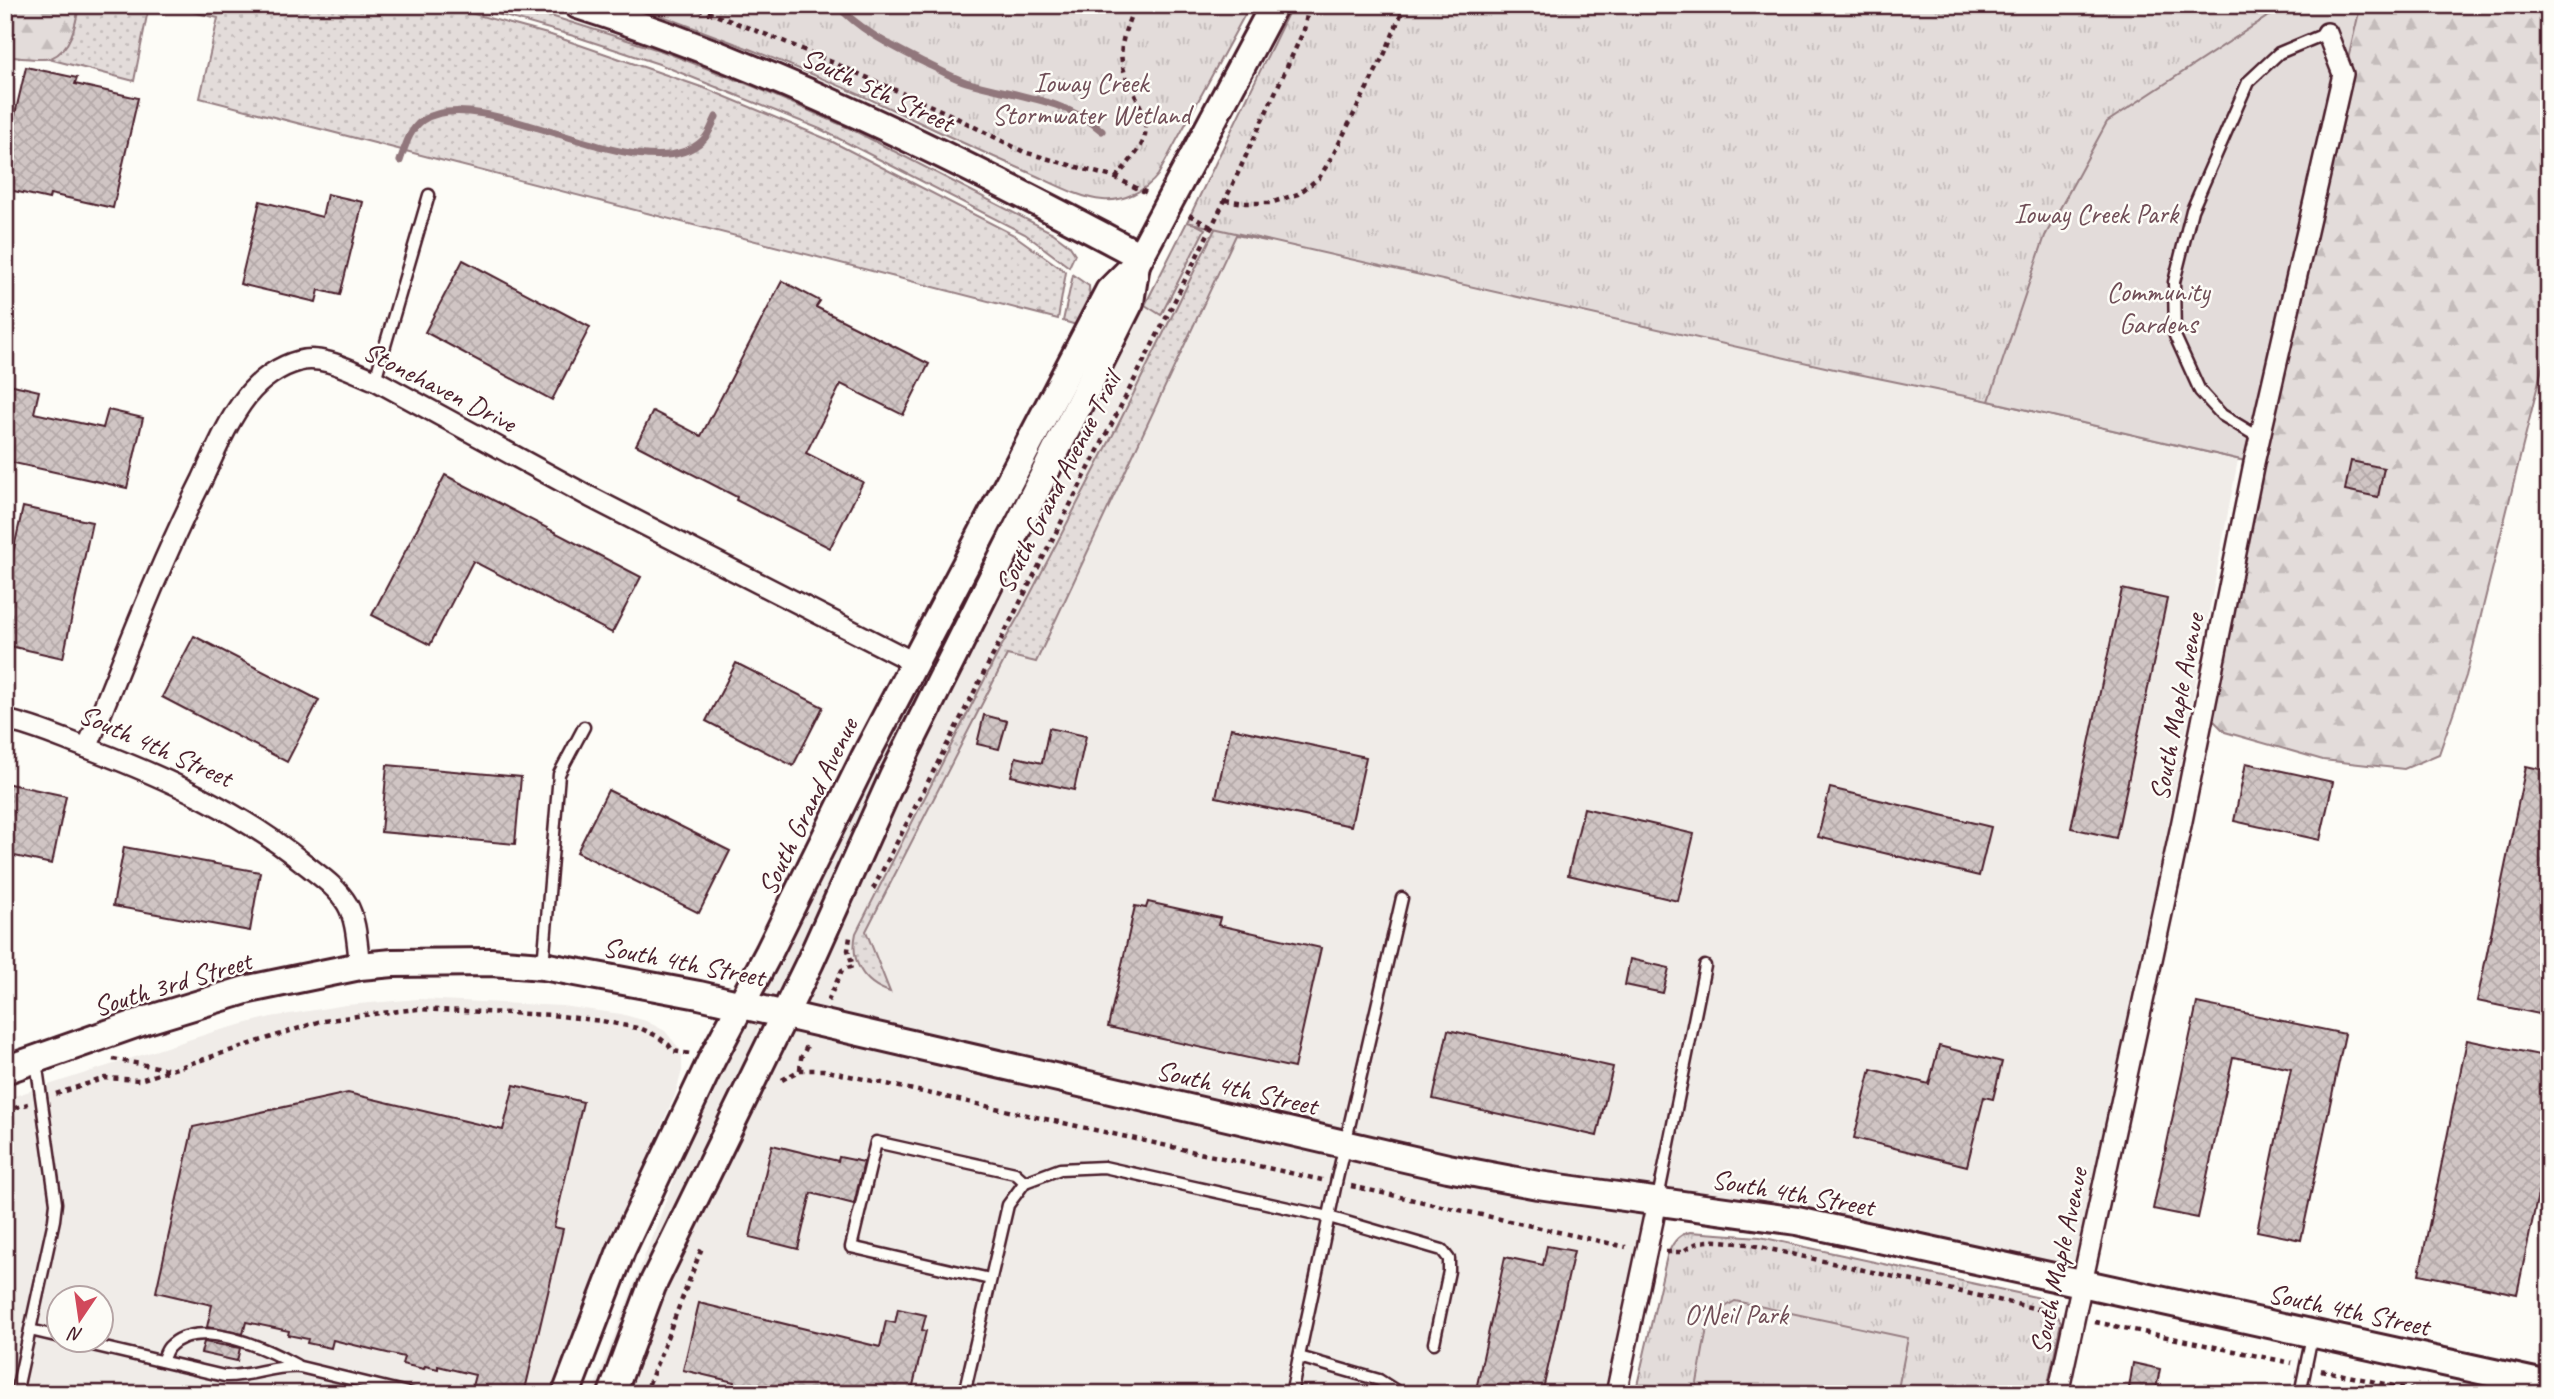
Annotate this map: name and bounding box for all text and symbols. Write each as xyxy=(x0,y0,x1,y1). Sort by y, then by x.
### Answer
street label: South 5th Street xyxy=(796,39,962,141)
park label: Ioway Creek Stormwater Wetland xyxy=(992,65,1194,132)
park label: Ioway Creek Park xyxy=(2014,196,2180,231)
park label: Community Gardens xyxy=(2107,274,2212,341)
street label: Stonehaven Drive xyxy=(358,333,524,441)
street label: South Grand Avenue Trail xyxy=(987,361,1131,599)
street label: South Maple Avenue xyxy=(2141,609,2212,804)
street label: South 4th Street xyxy=(74,696,240,796)
street label: South Grand Avenue xyxy=(749,710,866,900)
street label: South 4th Street xyxy=(600,929,770,995)
street label: South 3rd Street xyxy=(89,942,258,1024)
street label: South 4th Street xyxy=(1153,1052,1323,1124)
street label: South 4th Street xyxy=(1709,1161,1879,1224)
street label: South Maple Avenue xyxy=(2022,1163,2096,1357)
street label: South 4th Street xyxy=(2265,1275,2435,1344)
north arrow xyxy=(46,1284,116,1354)
park label: O'Neil Park xyxy=(1684,1297,1790,1332)
text: N xyxy=(65,1321,85,1348)

